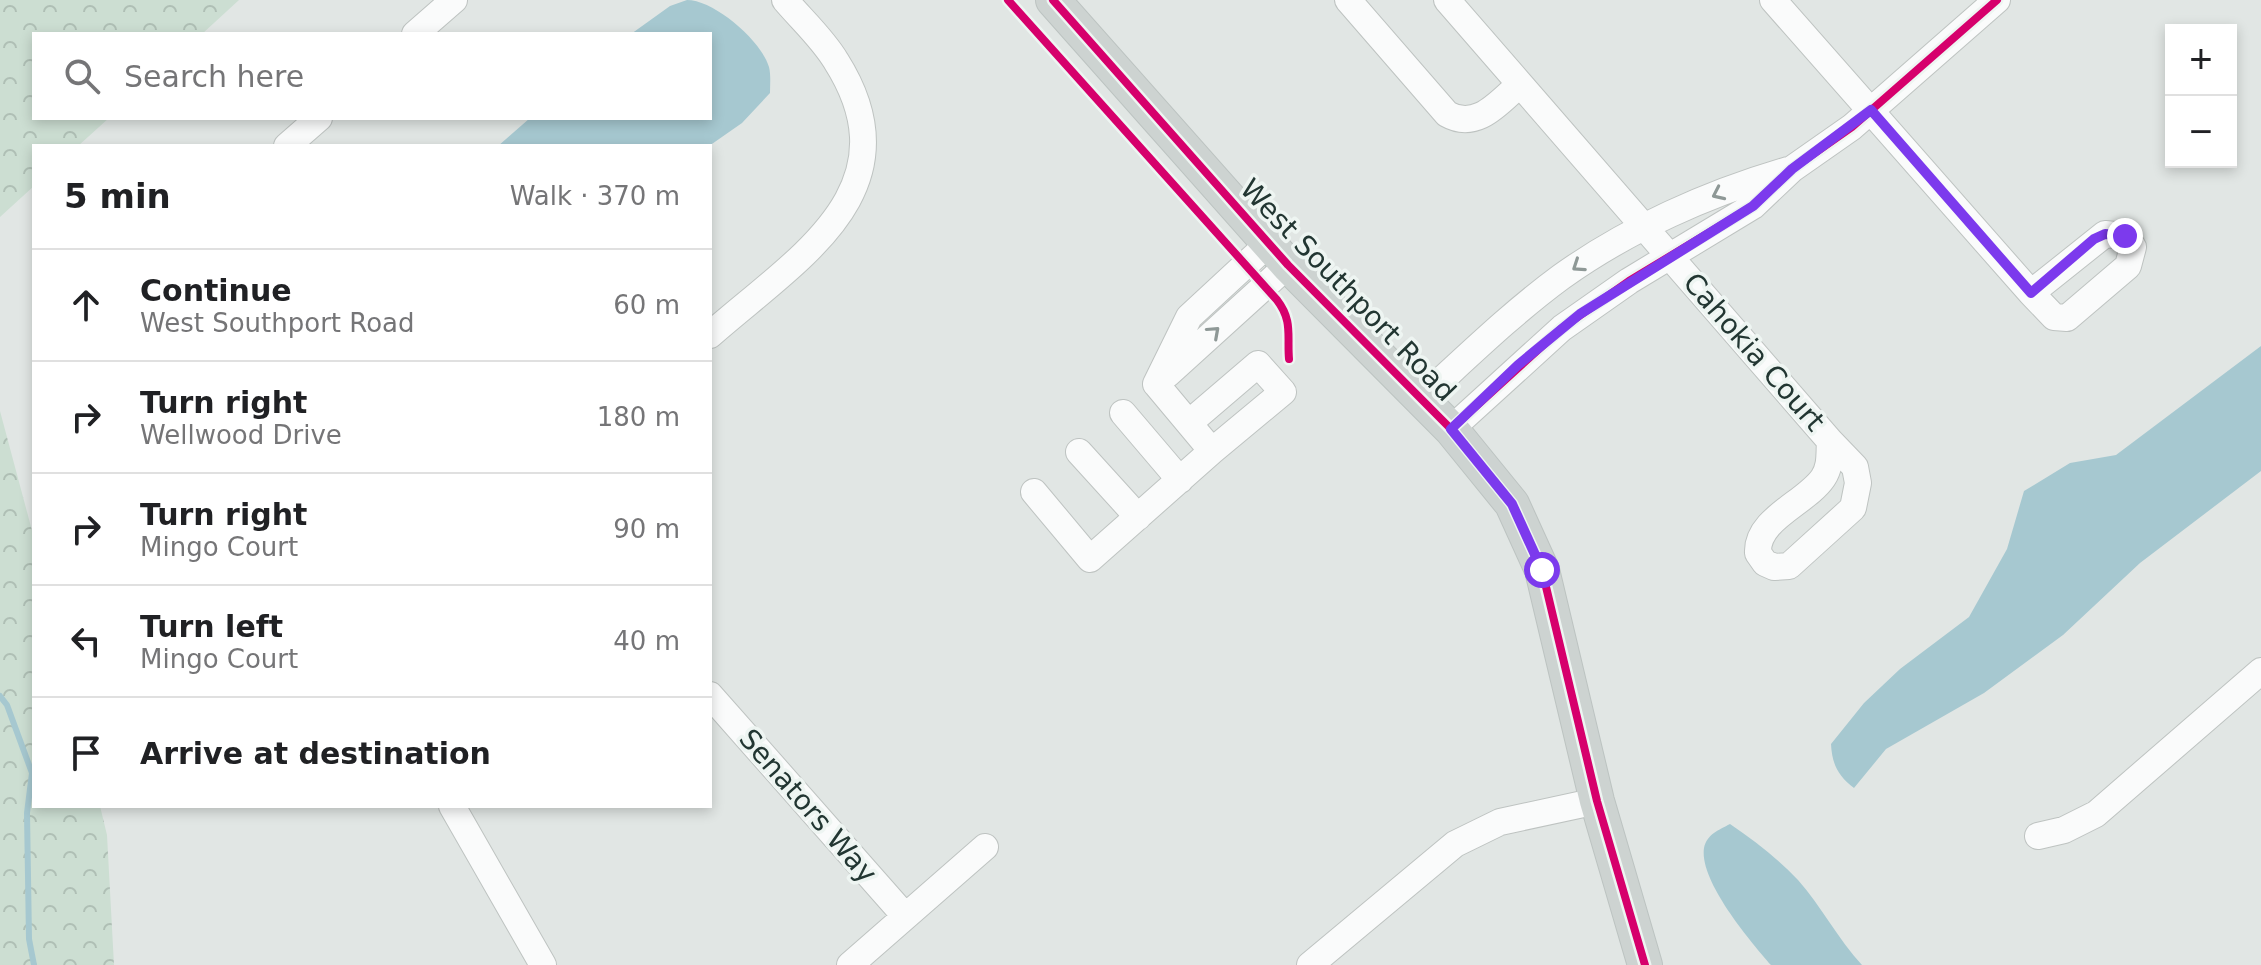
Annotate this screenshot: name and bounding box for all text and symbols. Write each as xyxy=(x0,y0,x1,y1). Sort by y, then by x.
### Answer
map controls xyxy=(2165,24,2237,168)
button: + xyxy=(2165,24,2237,96)
search box xyxy=(32,32,712,120)
icon: search xyxy=(60,54,104,98)
text: Search here xyxy=(124,59,304,94)
button: − xyxy=(2165,96,2237,168)
street label: West Southport Road xyxy=(1233,172,1463,408)
text: 5 min xyxy=(64,176,171,216)
text: Walk · 370 m xyxy=(510,181,680,211)
one-way arrow xyxy=(1712,184,1727,200)
route end xyxy=(2107,218,2143,254)
one-way arrow xyxy=(1572,256,1587,271)
street label: Cahokia Court xyxy=(1676,266,1832,438)
text: Continue xyxy=(140,273,292,308)
icon: ahead xyxy=(64,283,108,327)
text: 60 m xyxy=(613,290,680,320)
text: West Southport Road xyxy=(140,308,415,338)
one-way arrow xyxy=(1205,327,1219,341)
text: Turn right xyxy=(140,385,307,420)
icon: right xyxy=(64,395,108,439)
text: 180 m xyxy=(597,402,680,432)
text: Wellwood Drive xyxy=(140,420,342,450)
text: Turn right xyxy=(140,497,307,532)
icon: right xyxy=(64,507,108,551)
text: 90 m xyxy=(613,514,680,544)
text: Mingo Court xyxy=(140,532,298,562)
route start xyxy=(1524,552,1560,588)
text: Turn left xyxy=(140,609,283,644)
icon: left xyxy=(64,619,108,663)
text: 40 m xyxy=(613,626,680,656)
text: Mingo Court xyxy=(140,644,298,674)
street label: Senators Way xyxy=(732,722,884,890)
icon: arrive xyxy=(64,731,108,775)
text: Arrive at destination xyxy=(140,736,491,771)

